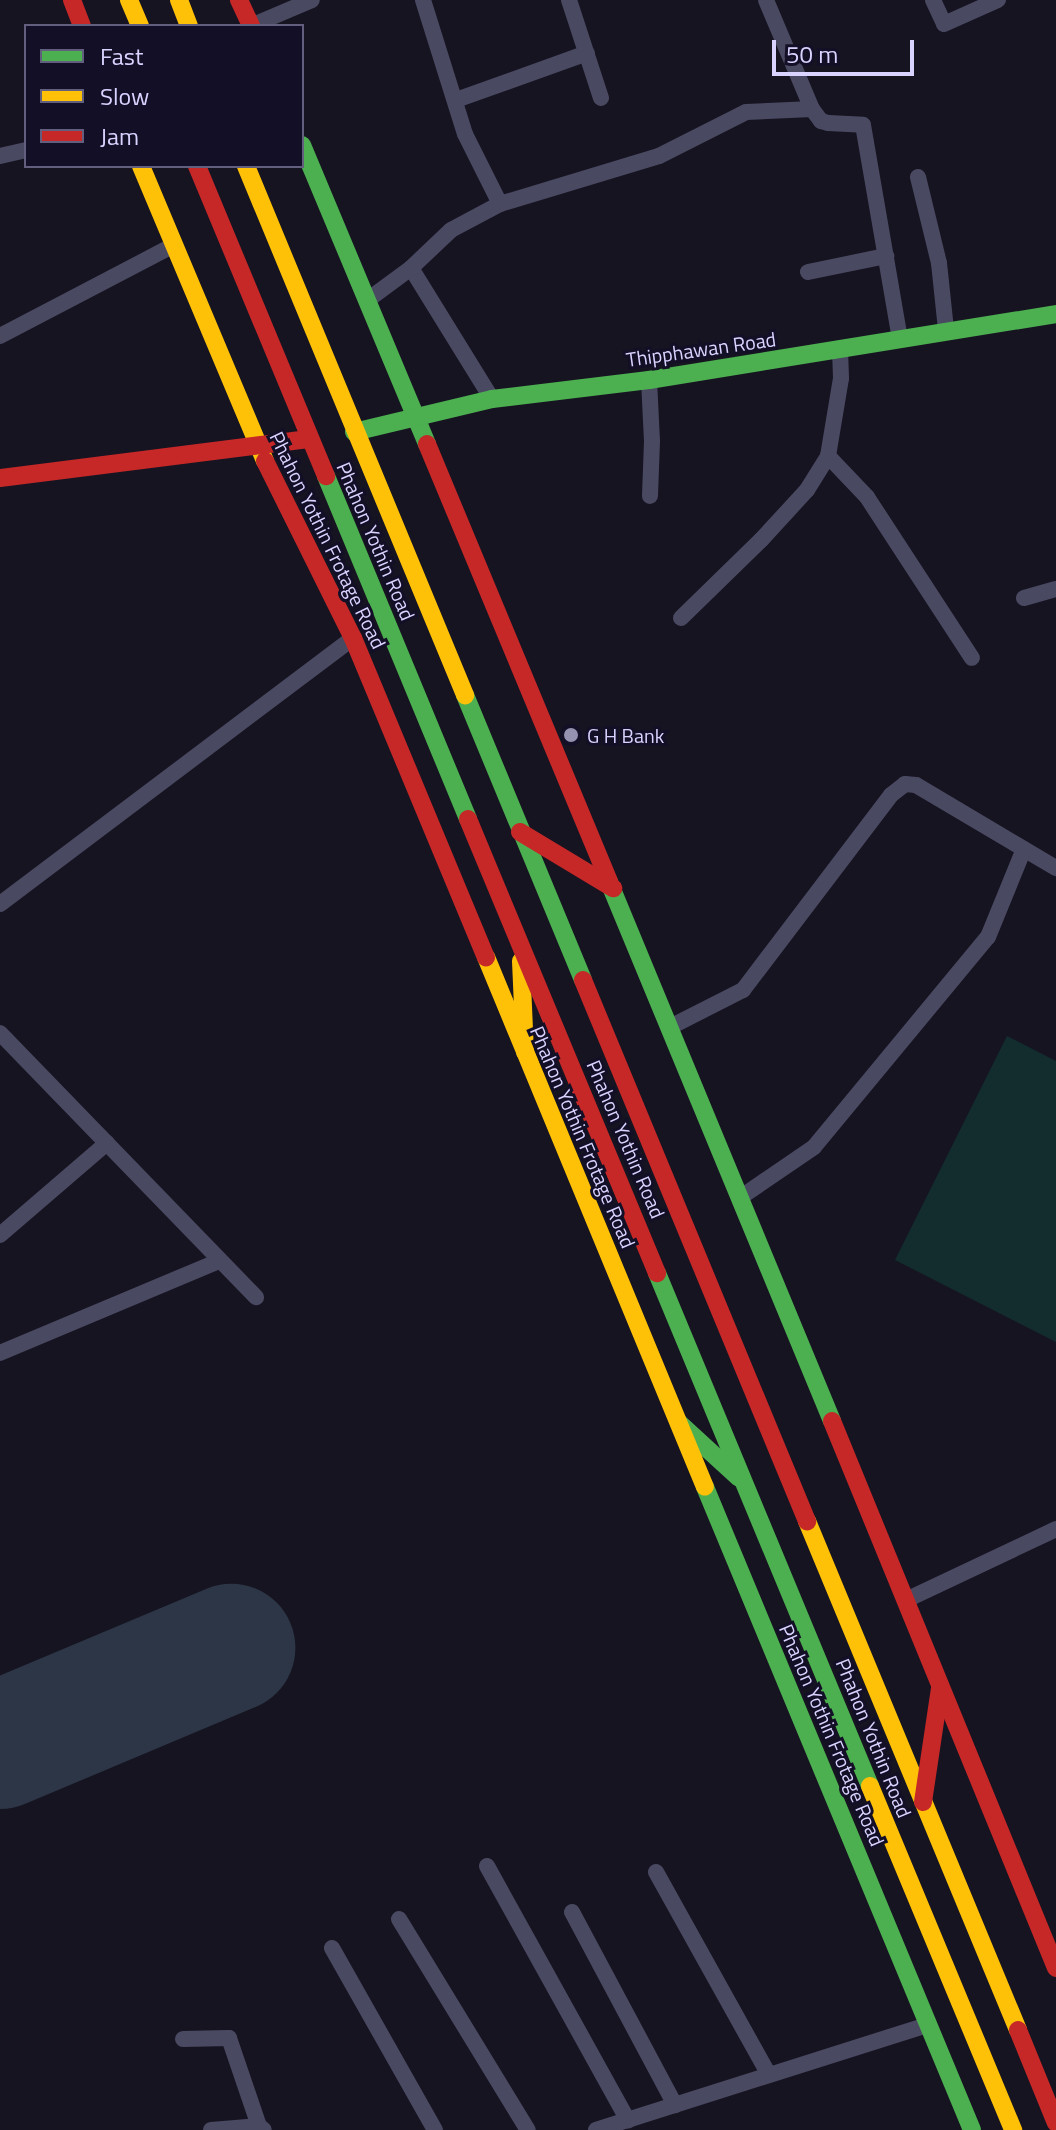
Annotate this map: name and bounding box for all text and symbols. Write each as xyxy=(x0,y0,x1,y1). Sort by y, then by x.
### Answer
legend xyxy=(24,24,304,168)
scale bar xyxy=(776,24,918,74)
text: 50 m xyxy=(786,36,838,72)
text: Fast xyxy=(100,38,143,74)
text: Slow xyxy=(100,78,149,114)
text: Jam xyxy=(100,118,139,154)
street label: Thipphawan Road xyxy=(625,327,777,371)
street label: Phahon Yothin Frotage Road xyxy=(265,428,391,652)
street label: Phahon Yothin Road xyxy=(332,458,420,624)
place label: G H Bank xyxy=(587,723,664,747)
marker: G H Bank xyxy=(562,726,580,744)
street label: Phahon Yothin Frotage Road xyxy=(525,1022,641,1252)
street label: Phahon Yothin Road xyxy=(582,1056,670,1222)
street label: Phahon Yothin Frotage Road xyxy=(774,1620,890,1850)
street label: Phahon Yothin Road xyxy=(831,1655,917,1821)

